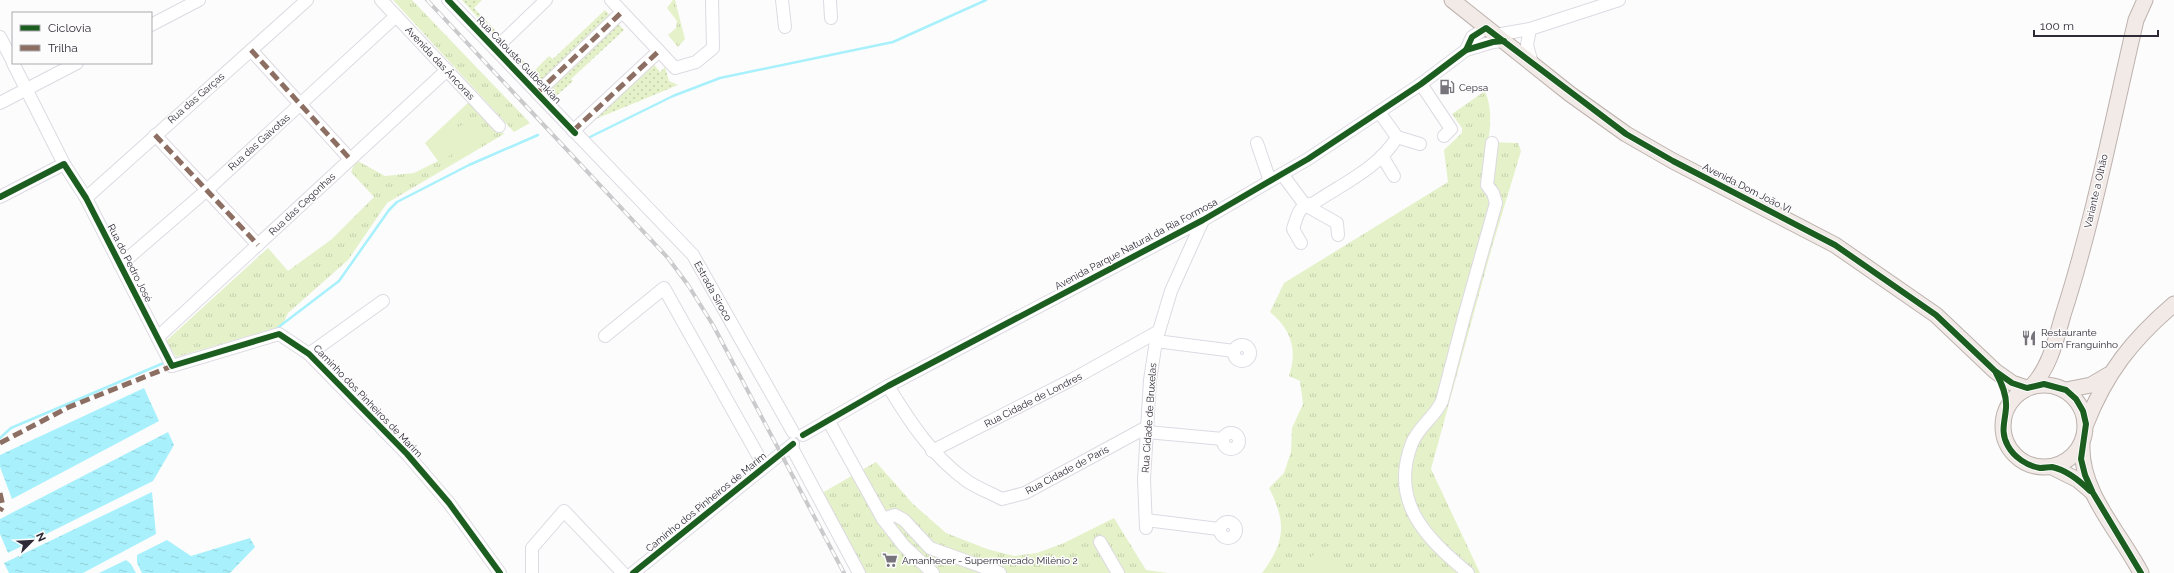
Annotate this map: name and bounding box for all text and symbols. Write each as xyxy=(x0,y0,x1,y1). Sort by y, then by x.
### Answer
legend xyxy=(12,12,152,64)
scale bar xyxy=(2034,12,2158,38)
street label: Rua Calouste Gulbenkian xyxy=(475,14,563,106)
text: 100 m xyxy=(2040,19,2074,33)
text: Ciclovia xyxy=(48,21,91,35)
street label: Avenida das Âncoras xyxy=(403,24,477,102)
text: Trilha xyxy=(48,41,78,55)
street label: Rua das Garças xyxy=(166,70,227,125)
fuel station icon: Cepsa xyxy=(1438,78,1456,96)
place label: Cepsa xyxy=(1459,82,1488,93)
street label: Rua das Gaivotas xyxy=(226,111,292,172)
street label: Variante a Olhão xyxy=(2082,153,2110,229)
street label: Avenida Dom João VI xyxy=(1701,161,1793,215)
street label: Rua das Cegonhas xyxy=(267,170,337,237)
street label: Avenida Parque Natural da Ria Formosa xyxy=(1053,196,1219,292)
street label: Rua do Pedro José xyxy=(106,222,155,304)
street label: Estrada Siroco xyxy=(692,259,734,323)
place label: Restaurante Dom Franguinho xyxy=(2041,327,2118,350)
restaurant icon: Restaurante Dom Franguinho xyxy=(2020,329,2038,347)
street label: Caminho dos Pinheiros de Marim xyxy=(311,343,425,459)
street label: Rua Cidade de Bruxelas xyxy=(1140,362,1158,473)
street label: Rua Cidade de Londres xyxy=(982,370,1084,429)
street label: Rua Cidade de Paris xyxy=(1024,443,1111,497)
street label: Caminho dos Pinheiros de Marim xyxy=(644,450,768,554)
north arrow xyxy=(12,521,52,561)
text: N xyxy=(33,531,48,544)
supermarket icon: Amanhecer - Supermercado Milénio 2 xyxy=(881,551,899,569)
place label: Amanhecer - Supermercado Milénio 2 xyxy=(902,555,1078,566)

